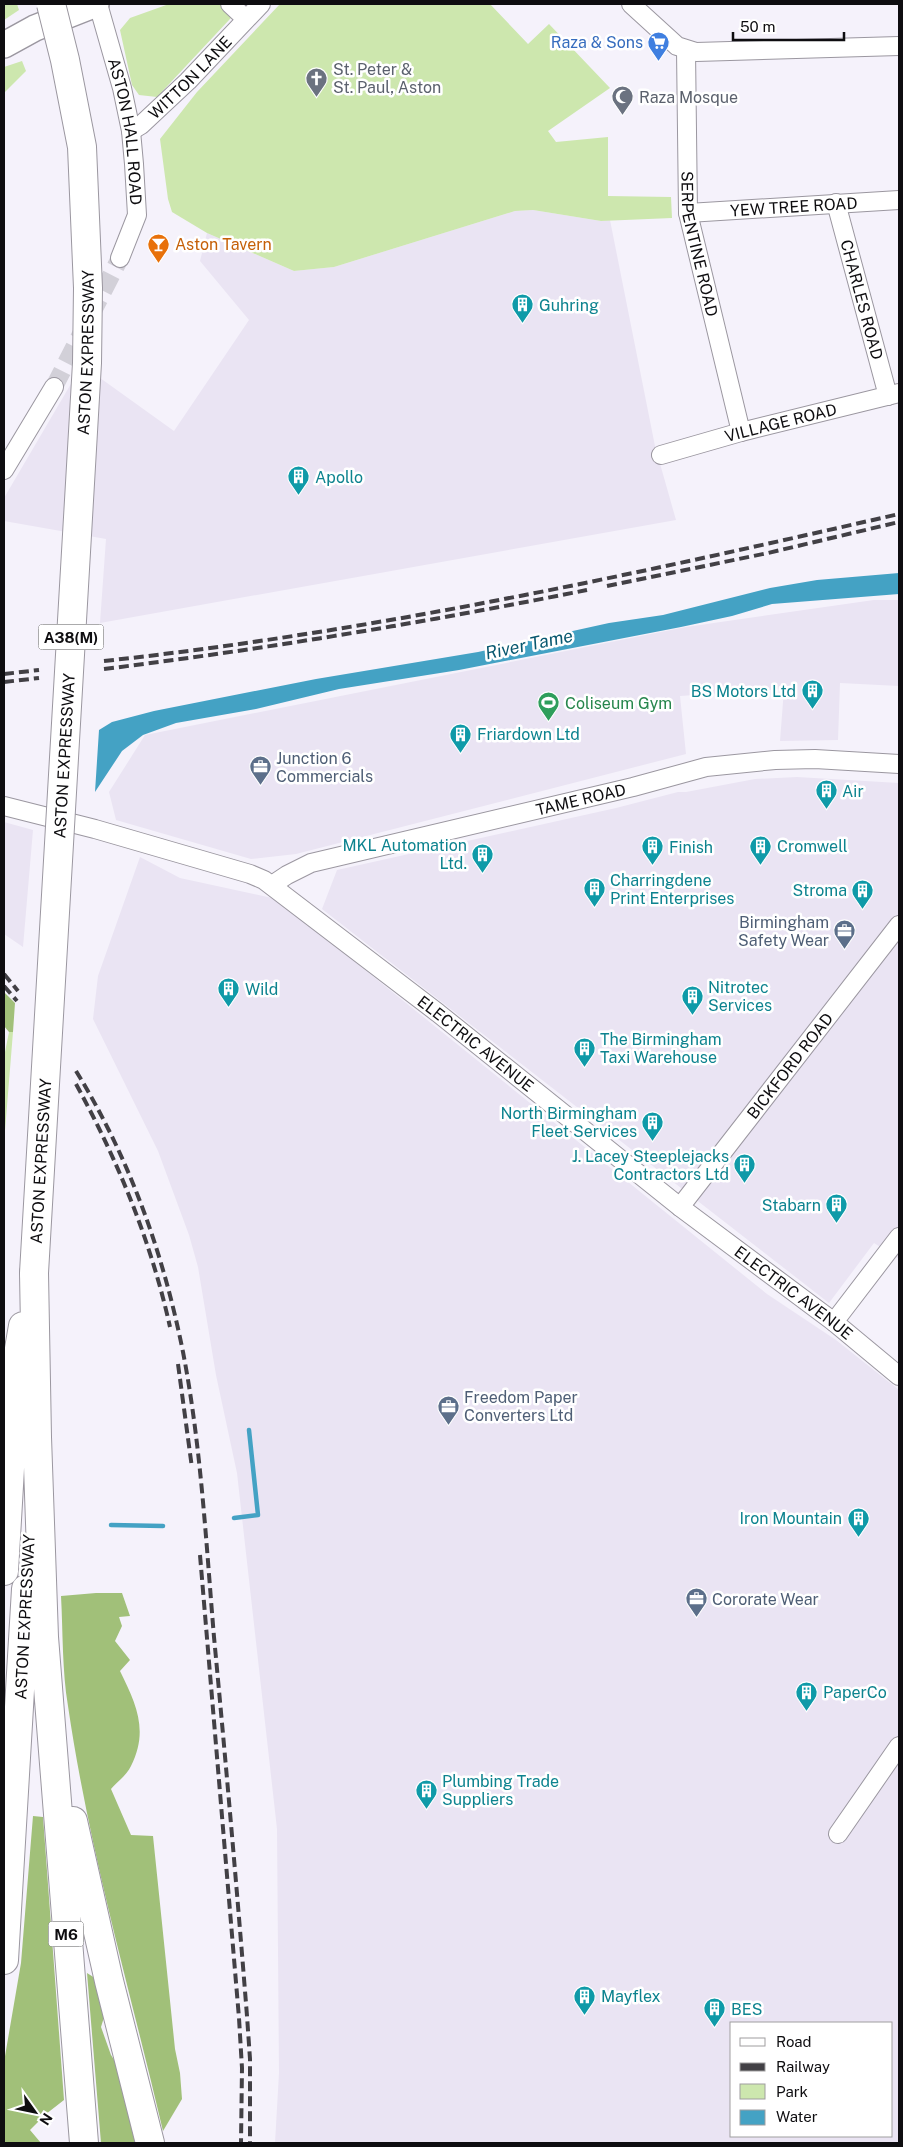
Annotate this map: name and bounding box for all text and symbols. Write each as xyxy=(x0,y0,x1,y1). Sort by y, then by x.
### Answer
scale bar xyxy=(733,10,844,42)
text: 50 m xyxy=(740,18,775,35)
supermarket icon: Raza & Sons xyxy=(647,30,671,61)
street label: WITTON LANE xyxy=(144,32,235,123)
place label: Raza & Sons xyxy=(551,33,643,52)
street label: ASTON HALL ROAD xyxy=(104,56,146,206)
place label: St. Peter & St. Paul, Aston xyxy=(333,60,441,97)
church icon: St. Peter & St. Paul, Aston xyxy=(305,66,329,97)
mosque icon: Raza Mosque xyxy=(611,85,635,116)
place label: Raza Mosque xyxy=(639,88,738,107)
street label: SERPENTINE ROAD xyxy=(678,171,722,318)
street label: YEW TREE ROAD xyxy=(730,193,858,220)
bar icon: Aston Tavern xyxy=(147,232,171,263)
place label: Aston Tavern xyxy=(175,235,272,254)
street label: CHARLES ROAD xyxy=(837,237,887,362)
street label: ASTON EXPRESSWAY xyxy=(73,269,98,436)
building icon: Guhring xyxy=(511,293,535,324)
place label: Guhring xyxy=(539,296,599,315)
street label: VILLAGE ROAD xyxy=(722,399,839,446)
building icon: Apollo xyxy=(287,465,311,496)
place label: Apollo xyxy=(315,468,363,487)
road number: A38(M) xyxy=(38,624,104,650)
water label: River Tame xyxy=(483,624,575,664)
street label: ASTON EXPRESSWAY xyxy=(50,672,78,839)
building icon: BS Motors Ltd xyxy=(800,679,824,710)
place label: BS Motors Ltd xyxy=(691,682,796,701)
sports icon: Coliseum Gym xyxy=(537,691,561,722)
place label: Coliseum Gym xyxy=(565,694,672,713)
building icon: Friardown Ltd xyxy=(449,722,473,753)
place label: Friardown Ltd xyxy=(477,725,580,744)
place label: Junction 6 Commercials xyxy=(276,749,373,786)
office icon: Junction 6 Commercials xyxy=(248,755,272,786)
building icon: Air xyxy=(814,779,838,810)
street label: TAME ROAD xyxy=(534,780,628,819)
place label: Air xyxy=(842,782,864,801)
building icon: Cromwell xyxy=(749,834,773,865)
building icon: Finish xyxy=(641,835,665,866)
place label: MKL Automation Ltd. xyxy=(342,836,467,873)
place label: Cromwell xyxy=(777,837,848,856)
place label: Finish xyxy=(669,838,713,857)
building icon: MKL Automation Ltd. xyxy=(471,842,495,873)
place label: Charringdene Print Enterprises xyxy=(610,871,734,908)
building icon: Charringdene Print Enterprises xyxy=(582,877,606,908)
building icon: Stroma xyxy=(851,878,875,909)
place label: Stroma xyxy=(793,881,847,900)
place label: Birmingham Safety Wear xyxy=(738,913,829,950)
office icon: Birmingham Safety Wear xyxy=(833,919,857,950)
building icon: Wild xyxy=(217,977,241,1008)
place label: Nitrotec Services xyxy=(708,978,772,1015)
place label: Wild xyxy=(245,980,278,999)
building icon: Nitrotec Services xyxy=(680,984,704,1015)
street label: ELECTRIC AVENUE xyxy=(414,991,538,1096)
street label: BICKFORD ROAD xyxy=(743,1009,837,1122)
place label: The Birmingham Taxi Warehouse xyxy=(600,1030,722,1067)
building icon: The Birmingham Taxi Warehouse xyxy=(572,1036,596,1067)
street label: ASTON EXPRESSWAY xyxy=(26,1078,55,1244)
place label: North Birmingham Fleet Services xyxy=(501,1104,637,1141)
building icon: North Birmingham Fleet Services xyxy=(641,1110,665,1141)
place label: J. Lacey Steeplejacks Contractors Ltd xyxy=(572,1147,729,1184)
building icon: J. Lacey Steeplejacks Contractors Ltd xyxy=(733,1153,757,1184)
building icon: Stabarn xyxy=(825,1193,849,1224)
place label: Stabarn xyxy=(762,1196,821,1215)
street label: ELECTRIC AVENUE xyxy=(731,1242,857,1343)
place label: Freedom Paper Converters Ltd xyxy=(464,1388,578,1425)
office icon: Freedom Paper Converters Ltd xyxy=(436,1394,460,1425)
building icon: Iron Mountain xyxy=(846,1506,870,1537)
place label: Iron Mountain xyxy=(740,1509,842,1528)
street label: ASTON EXPRESSWAY xyxy=(11,1534,39,1700)
office icon: Cororate Wear xyxy=(684,1587,708,1618)
place label: Cororate Wear xyxy=(712,1590,819,1609)
building icon: PaperCo xyxy=(795,1680,819,1711)
place label: PaperCo xyxy=(823,1683,887,1702)
place label: Plumbing Trade Suppliers xyxy=(442,1772,559,1809)
building icon: Plumbing Trade Suppliers xyxy=(414,1778,438,1809)
road number: M6 xyxy=(48,1922,84,1946)
building icon: Mayflex xyxy=(573,1984,597,2015)
place label: Mayflex xyxy=(601,1987,661,2006)
building icon: BES xyxy=(703,1997,727,2028)
place label: BES xyxy=(731,2000,763,2019)
legend xyxy=(730,2022,893,2137)
text: Road xyxy=(776,2033,812,2050)
text: Railway xyxy=(776,2058,830,2075)
text: Park xyxy=(776,2083,808,2100)
north arrow xyxy=(10,2087,60,2137)
text: Water xyxy=(776,2108,818,2125)
text: N xyxy=(36,2110,56,2128)

